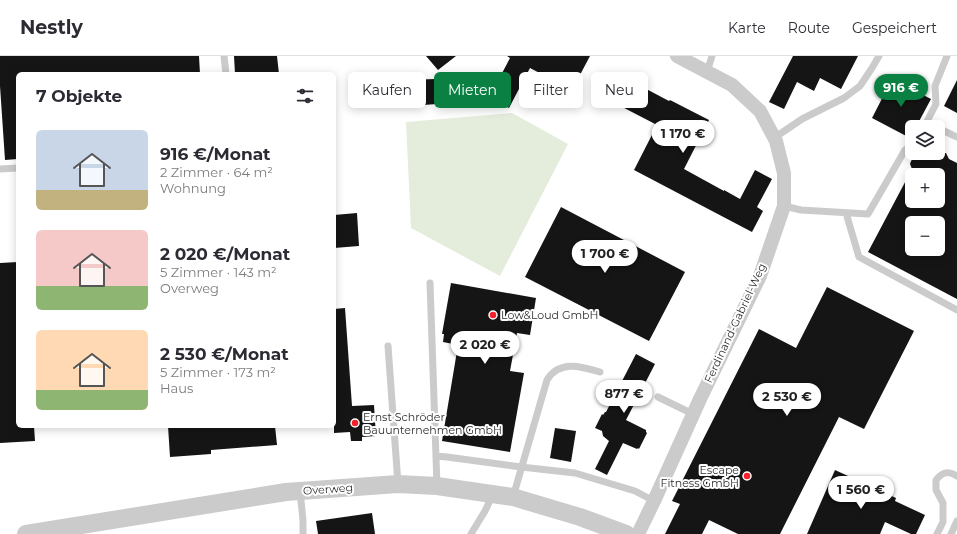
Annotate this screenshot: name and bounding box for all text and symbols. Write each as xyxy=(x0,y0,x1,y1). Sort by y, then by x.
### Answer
text: Nestly xyxy=(20,16,83,39)
text: Karte xyxy=(728,19,766,37)
text: Route xyxy=(788,19,830,37)
text: Gespeichert xyxy=(852,19,937,37)
chip: Kaufen xyxy=(348,72,426,108)
chip: Mieten xyxy=(434,72,511,108)
chip: Filter xyxy=(519,72,583,108)
chip: Neu xyxy=(591,72,648,108)
pin: 916 € xyxy=(873,74,929,108)
text: 916 € xyxy=(883,79,919,95)
icon: filters xyxy=(294,85,316,107)
text: 7 Objekte xyxy=(36,86,122,106)
pin: 1 170 € xyxy=(646,120,720,154)
map controls xyxy=(905,120,945,256)
button: layers xyxy=(905,120,945,160)
text: 1 170 € xyxy=(661,125,705,141)
text: 916 €/Monat xyxy=(160,144,271,164)
icon: home xyxy=(68,146,116,194)
text: 2 Zimmer · 64 m² xyxy=(160,164,273,180)
button: + xyxy=(905,168,945,208)
text: Wohnung xyxy=(160,180,226,196)
button: − xyxy=(905,216,945,256)
pin: 1 700 € xyxy=(568,240,642,274)
text: 2 020 €/Monat xyxy=(160,244,290,264)
text: 1 700 € xyxy=(581,245,629,261)
icon: home xyxy=(68,246,116,294)
street label: Ferdinand-Gabriel-Weg xyxy=(701,261,769,385)
text: 5 Zimmer · 143 m² xyxy=(160,264,277,280)
text: Overweg xyxy=(160,280,219,296)
place label: Low&Loud GmbH xyxy=(501,308,599,322)
marker: Low&Loud GmbH xyxy=(488,310,498,320)
pin: 2 020 € xyxy=(448,331,522,365)
text: 2 020 € xyxy=(460,336,510,352)
text: 2 530 €/Monat xyxy=(160,344,289,364)
icon: home xyxy=(68,346,116,394)
text: 5 Zimmer · 173 m² xyxy=(160,364,276,380)
text: Haus xyxy=(160,380,193,396)
pin: 877 € xyxy=(596,380,652,414)
pin: 2 530 € xyxy=(750,383,824,417)
text: 877 € xyxy=(605,385,643,401)
text: 2 530 € xyxy=(762,388,812,404)
place label: Ernst Schröder Bauunternehmen GmbH xyxy=(363,410,502,437)
marker: Ernst Schröder Bauunternehmen GmbH xyxy=(350,418,360,428)
place label: Escape Fitness GmbH xyxy=(660,463,739,490)
marker: Escape Fitness GmbH xyxy=(742,471,752,481)
pin: 1 560 € xyxy=(824,476,898,510)
street label: Overweg xyxy=(303,480,353,498)
text: 1 560 € xyxy=(837,481,885,497)

